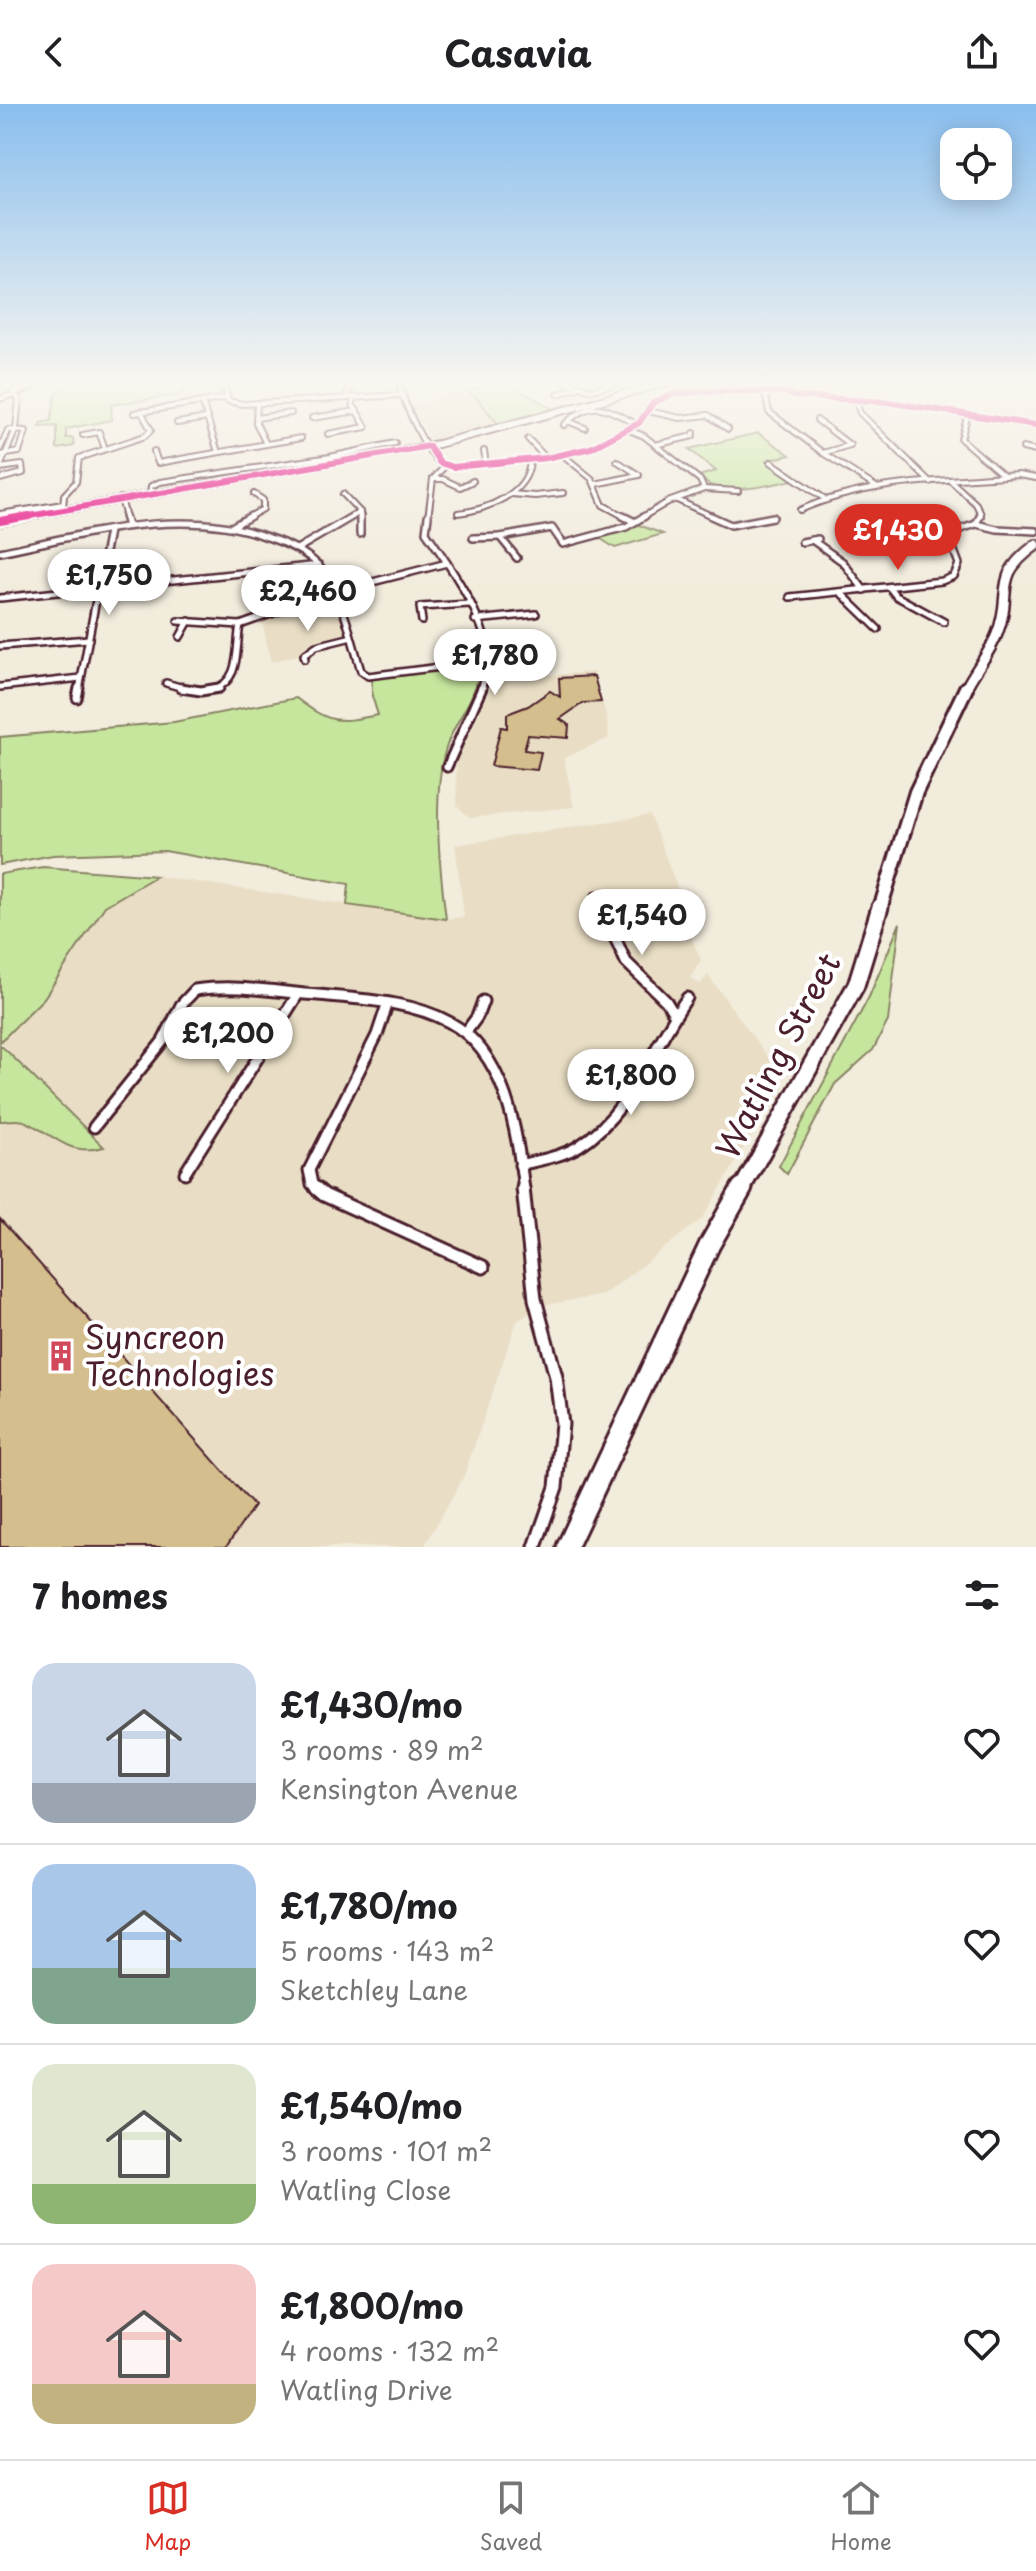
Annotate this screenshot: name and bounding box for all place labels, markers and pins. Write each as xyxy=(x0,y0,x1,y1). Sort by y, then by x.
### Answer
pin: £1,430 xyxy=(833,504,963,572)
pin: £1,750 xyxy=(44,549,174,617)
pin: £2,460 xyxy=(243,565,373,633)
pin: £1,780 xyxy=(430,629,560,697)
pin: £1,540 xyxy=(577,889,707,957)
pin: £1,200 xyxy=(163,1007,293,1075)
pin: £1,800 xyxy=(566,1049,696,1117)
place label: Syncreon Technologies xyxy=(85,1312,274,1397)
building icon: Syncreon Technologies xyxy=(44,1339,78,1373)

